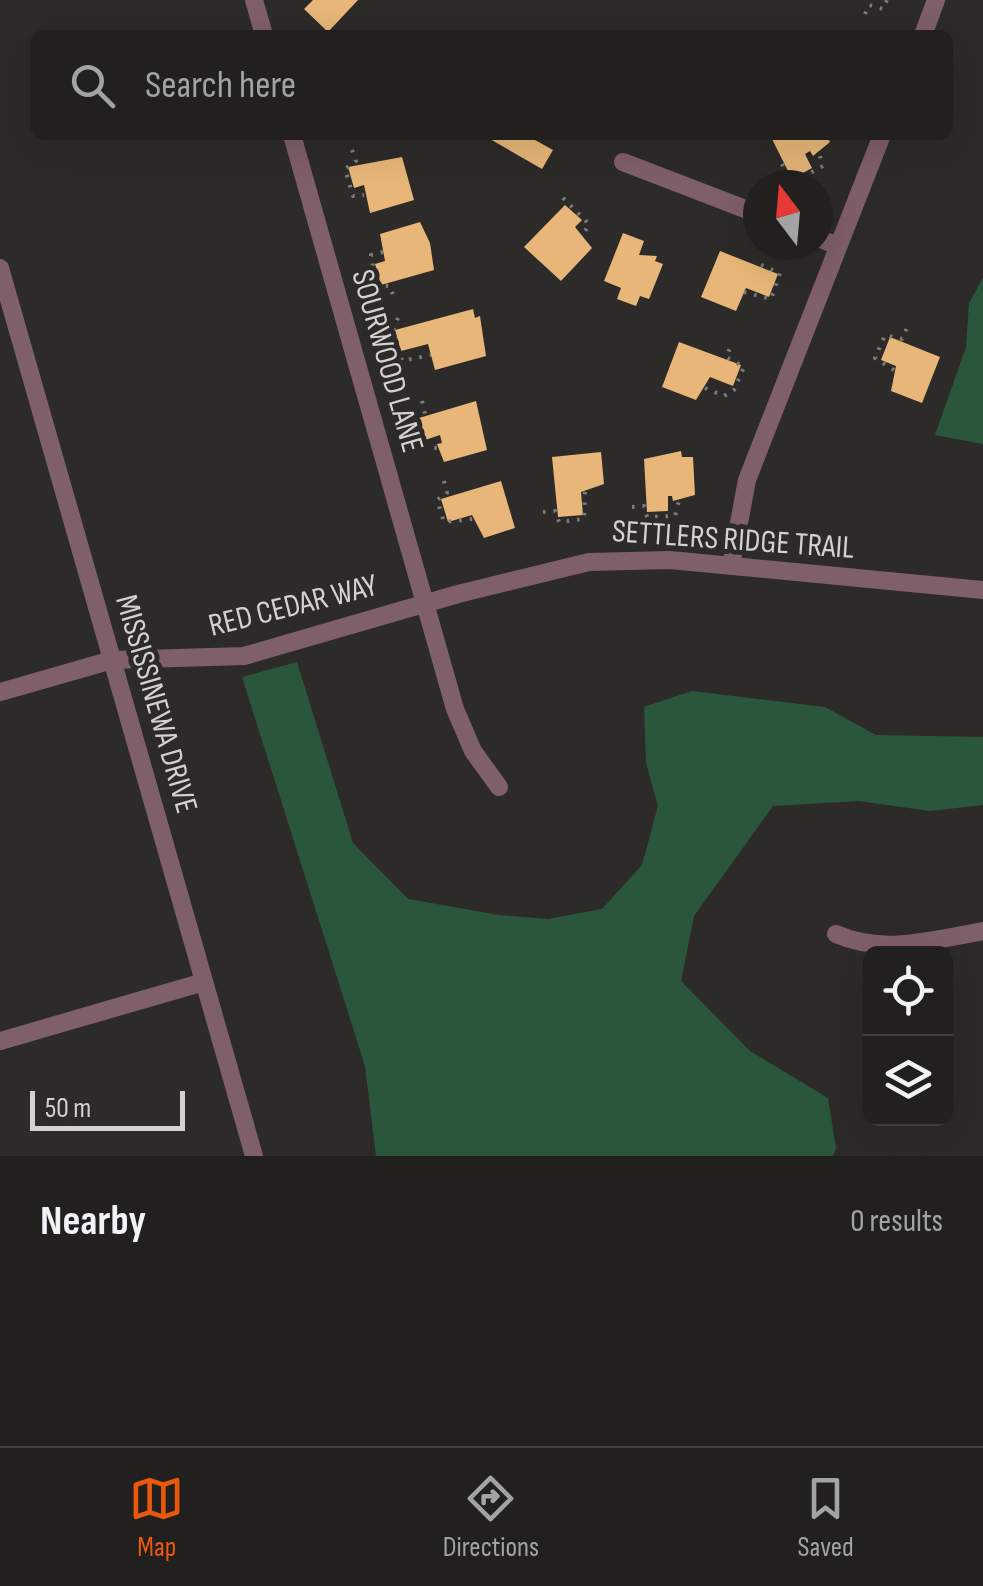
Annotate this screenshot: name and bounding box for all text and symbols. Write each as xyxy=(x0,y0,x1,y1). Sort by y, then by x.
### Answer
search box xyxy=(30,30,953,140)
icon: search xyxy=(65,58,120,113)
text: Search here xyxy=(145,63,296,108)
north arrow xyxy=(743,170,833,260)
street label: SOURWOOD LANE xyxy=(342,265,432,457)
street label: SETTLERS RIDGE TRAIL xyxy=(611,512,855,568)
street label: RED CEDAR WAY xyxy=(205,566,382,646)
street label: MISSISSINEWA DRIVE xyxy=(106,590,206,818)
map controls xyxy=(863,946,953,1126)
button: locate xyxy=(863,946,953,1036)
button: layers xyxy=(863,1036,953,1126)
scale bar xyxy=(30,1086,185,1130)
text: 50 m xyxy=(45,1092,91,1125)
text: Nearby xyxy=(40,1196,146,1247)
text: 0 results xyxy=(850,1202,943,1241)
tab: Map xyxy=(129,1471,184,1564)
tab: Directions xyxy=(443,1471,539,1564)
tab: Saved xyxy=(798,1471,854,1564)

